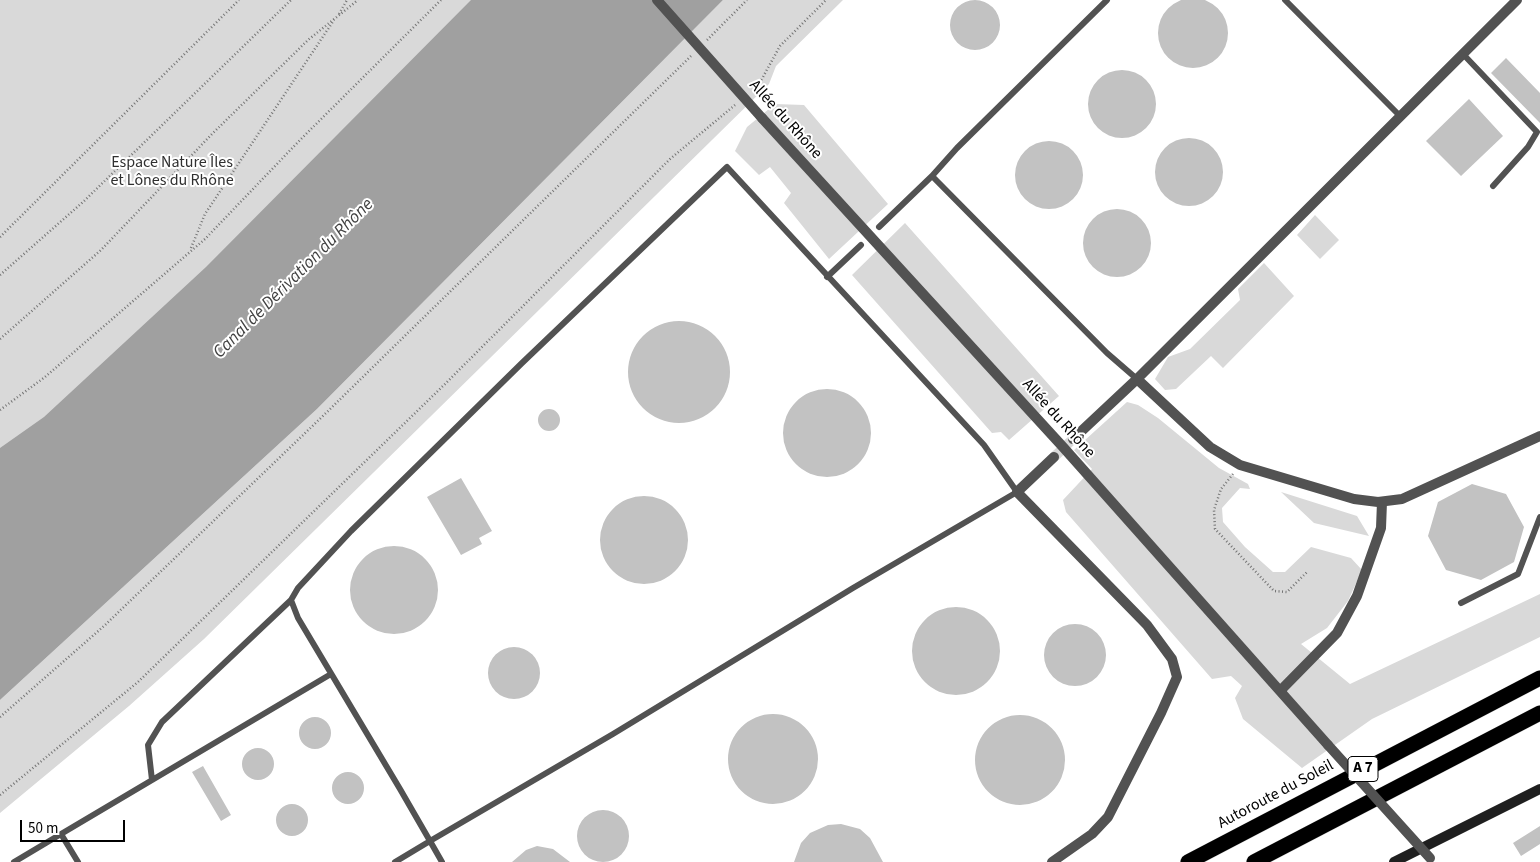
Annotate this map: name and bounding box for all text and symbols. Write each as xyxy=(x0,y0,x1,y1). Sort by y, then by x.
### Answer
street label: Allée du Rhône xyxy=(744,76,826,164)
park label: Espace Nature Îles et Lônes du Rhône xyxy=(110,153,234,191)
water label: Canal de Dérivation du Rhône xyxy=(209,194,379,364)
street label: Allée du Rhône xyxy=(1017,375,1099,463)
street label: Autoroute du Soleil xyxy=(1215,756,1337,834)
road number: A 7 xyxy=(1348,756,1378,782)
scale bar xyxy=(22,810,128,842)
text: 50 m xyxy=(28,818,58,839)

